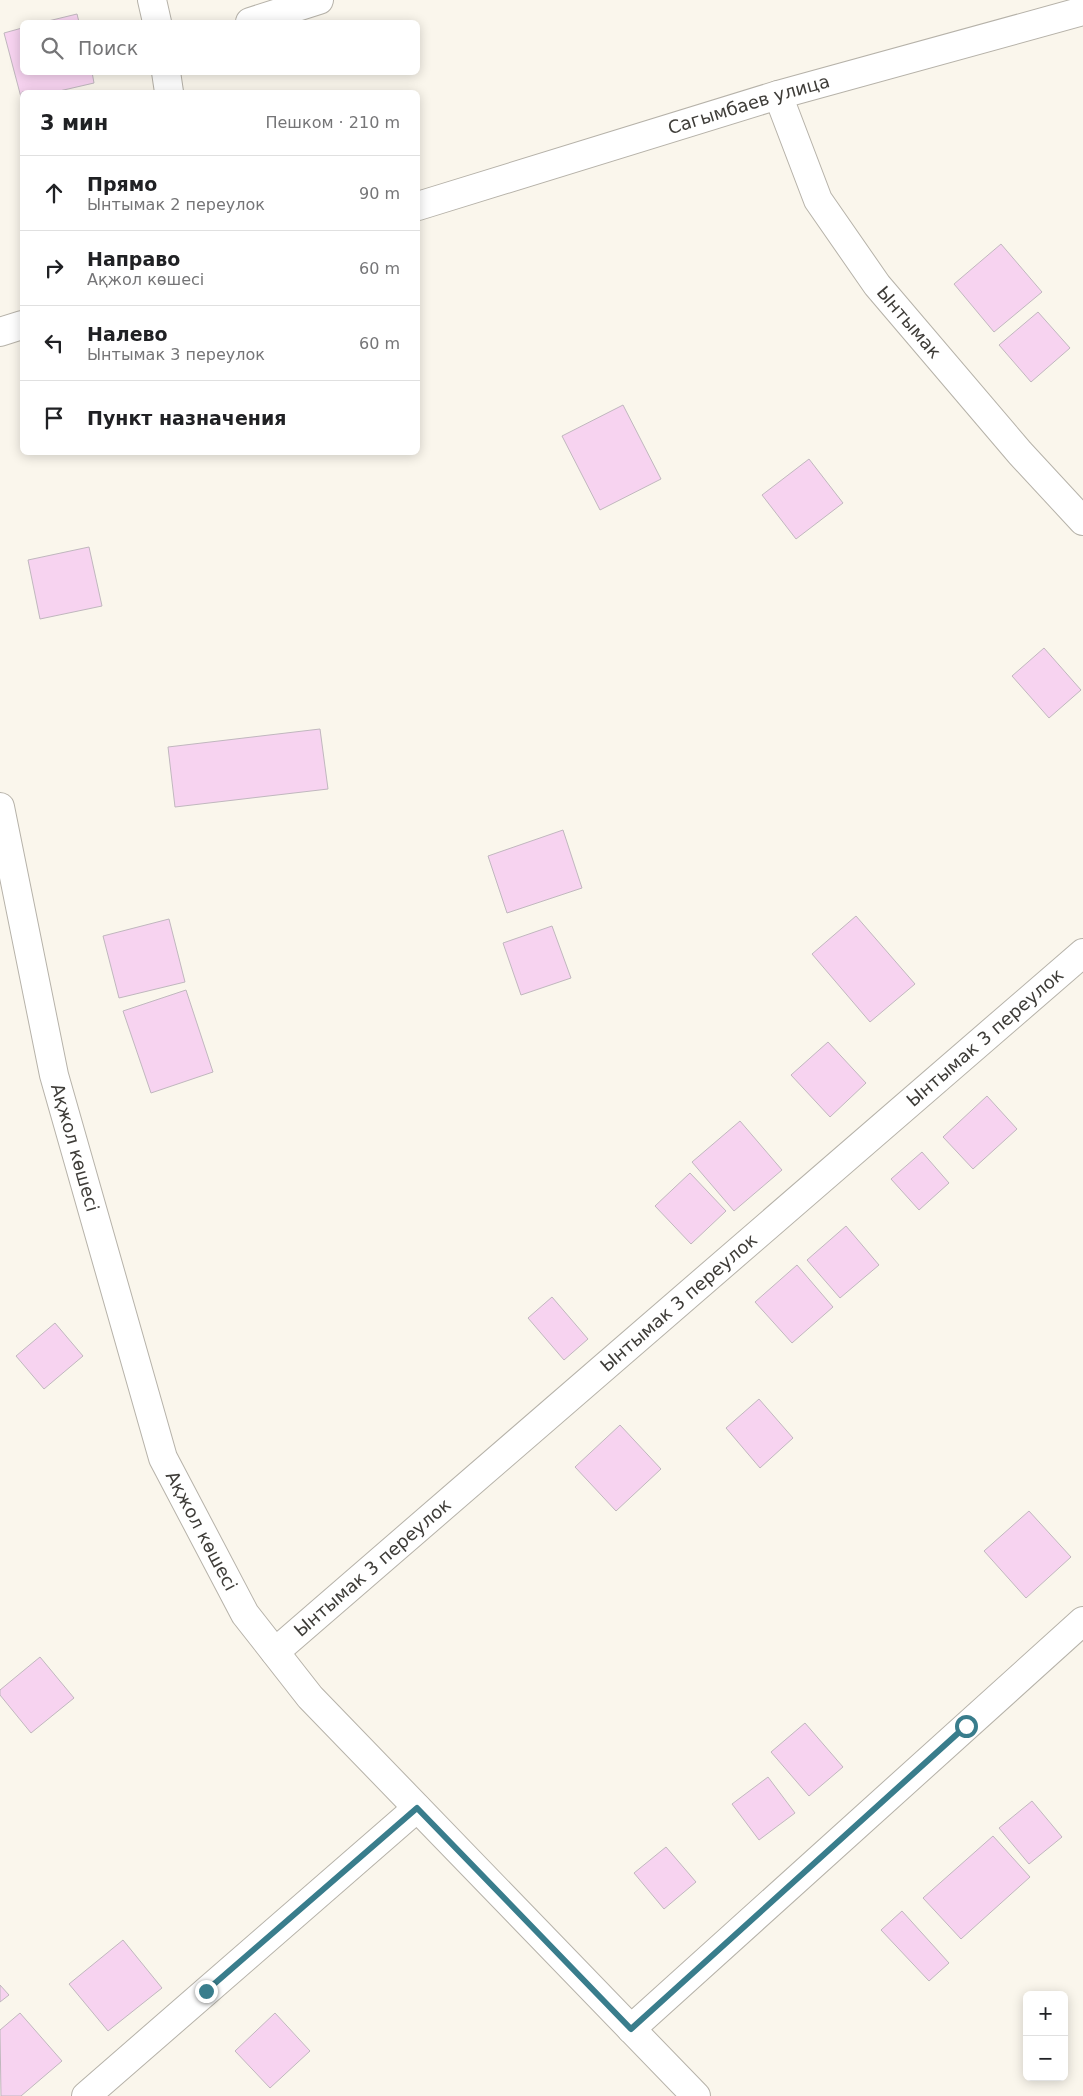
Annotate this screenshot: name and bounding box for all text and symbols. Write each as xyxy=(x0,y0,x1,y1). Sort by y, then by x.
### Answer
search box xyxy=(20,20,420,75)
icon: search xyxy=(38,34,66,62)
text: Поиск xyxy=(78,37,138,59)
street label: Сагымбаев улица xyxy=(665,70,832,138)
text: 3 мин xyxy=(40,111,108,135)
text: Пешком · 210 m xyxy=(265,113,400,132)
text: Прямо xyxy=(87,173,157,195)
icon: ahead xyxy=(40,179,68,207)
text: 90 m xyxy=(359,184,400,203)
text: Ынтымак 2 переулок xyxy=(87,195,265,214)
text: Направо xyxy=(87,248,180,270)
icon: right xyxy=(40,254,68,282)
text: 60 m xyxy=(359,259,400,278)
text: Ақжол көшесі xyxy=(87,270,204,289)
street label: Ынтымак xyxy=(873,282,946,362)
text: Налево xyxy=(87,323,168,345)
icon: left xyxy=(40,329,68,357)
text: 60 m xyxy=(359,334,400,353)
text: Ынтымак 3 переулок xyxy=(87,345,265,364)
icon: arrive xyxy=(40,404,68,432)
text: Пункт назначения xyxy=(87,407,286,429)
street label: Ынтымак 3 переулок xyxy=(902,964,1068,1111)
street label: Ақжол көшесі xyxy=(47,1081,103,1214)
street label: Ынтымак 3 переулок xyxy=(596,1229,761,1376)
street label: Ақжол көшесі xyxy=(162,1467,242,1594)
street label: Ынтымак 3 переулок xyxy=(290,1494,455,1641)
route start xyxy=(955,1715,978,1738)
route end xyxy=(195,1980,218,2003)
map controls xyxy=(1023,1991,1068,2081)
button: + xyxy=(1023,1991,1068,2036)
button: − xyxy=(1023,2036,1068,2081)

